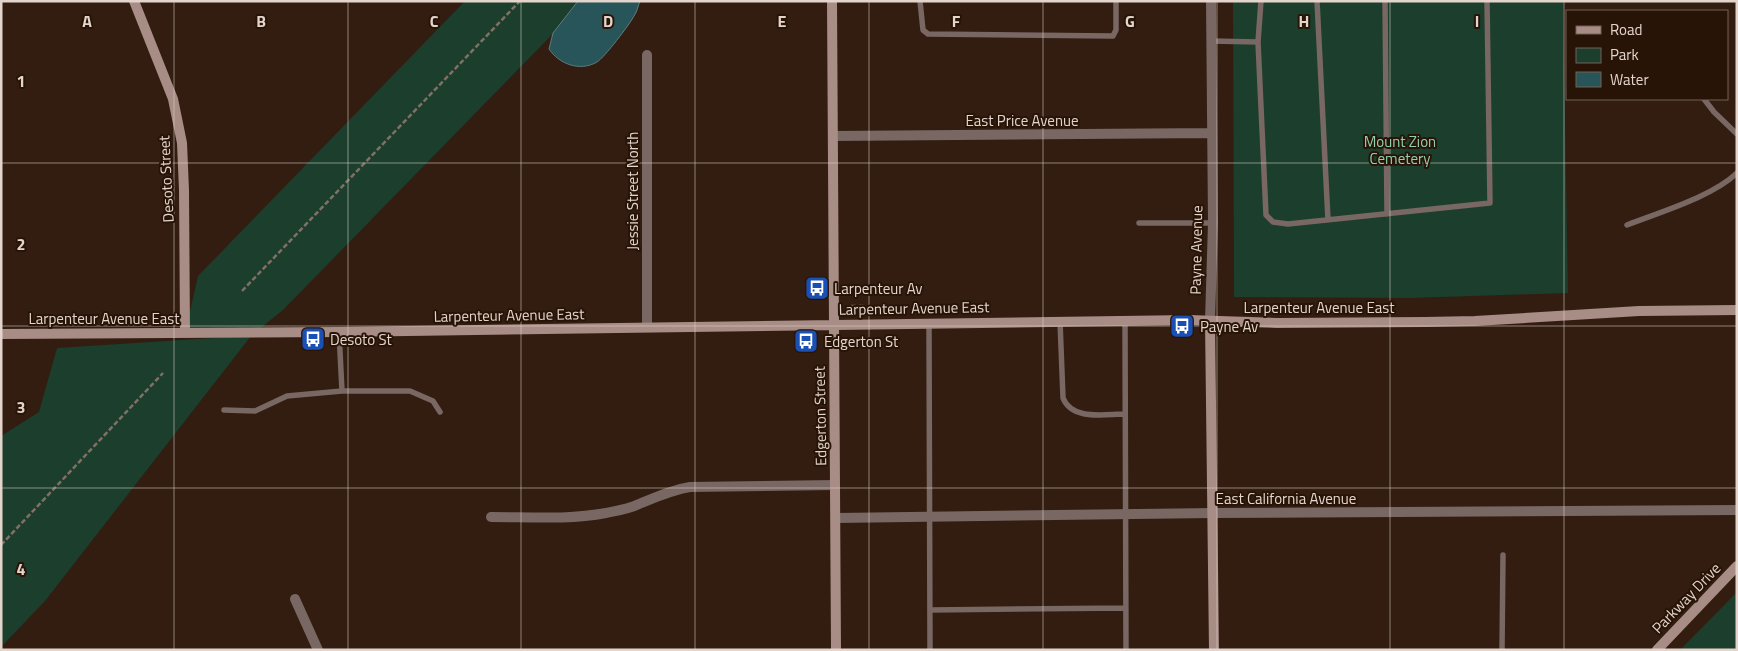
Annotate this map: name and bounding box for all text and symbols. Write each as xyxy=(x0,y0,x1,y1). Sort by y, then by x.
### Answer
text: A xyxy=(82,9,92,33)
text: B xyxy=(256,9,266,33)
text: C xyxy=(430,9,439,33)
text: D xyxy=(603,9,613,33)
text: E xyxy=(778,9,787,33)
text: F xyxy=(952,9,961,33)
text: G xyxy=(1125,9,1135,33)
text: H xyxy=(1299,9,1309,33)
text: I xyxy=(1475,9,1479,33)
legend xyxy=(1566,10,1728,100)
text: Road xyxy=(1610,18,1642,41)
text: Park xyxy=(1610,43,1639,66)
text: Water xyxy=(1610,68,1649,91)
text: 1 xyxy=(17,69,25,93)
street label: East Price Avenue xyxy=(966,109,1078,132)
park label: Mount Zion Cemetery xyxy=(1364,130,1436,170)
street label: Jessie Street North xyxy=(621,132,644,250)
street label: Desoto Street xyxy=(152,134,180,223)
street label: Payne Avenue xyxy=(1184,205,1208,295)
text: 2 xyxy=(17,232,25,256)
bus stop icon: Larpenteur Av xyxy=(804,275,830,301)
place label: Larpenteur Av xyxy=(834,277,923,300)
street label: Larpenteur Avenue East xyxy=(838,295,990,321)
street label: Larpenteur Avenue East xyxy=(1244,296,1395,319)
street label: Larpenteur Avenue East xyxy=(433,302,585,328)
street label: Larpenteur Avenue East xyxy=(29,307,180,330)
bus stop icon: Payne Av xyxy=(1169,313,1195,339)
place label: Payne Av xyxy=(1200,315,1258,338)
bus stop icon: Desoto St xyxy=(300,326,326,352)
place label: Desoto St xyxy=(330,328,393,351)
bus stop icon: Edgerton St xyxy=(793,328,819,354)
place label: Edgerton St xyxy=(824,330,899,353)
street label: Edgerton Street xyxy=(808,365,832,466)
text: 3 xyxy=(17,395,25,419)
street label: East California Avenue xyxy=(1216,487,1356,510)
text: 4 xyxy=(17,557,26,581)
street label: Parkway Drive xyxy=(1646,557,1726,639)

